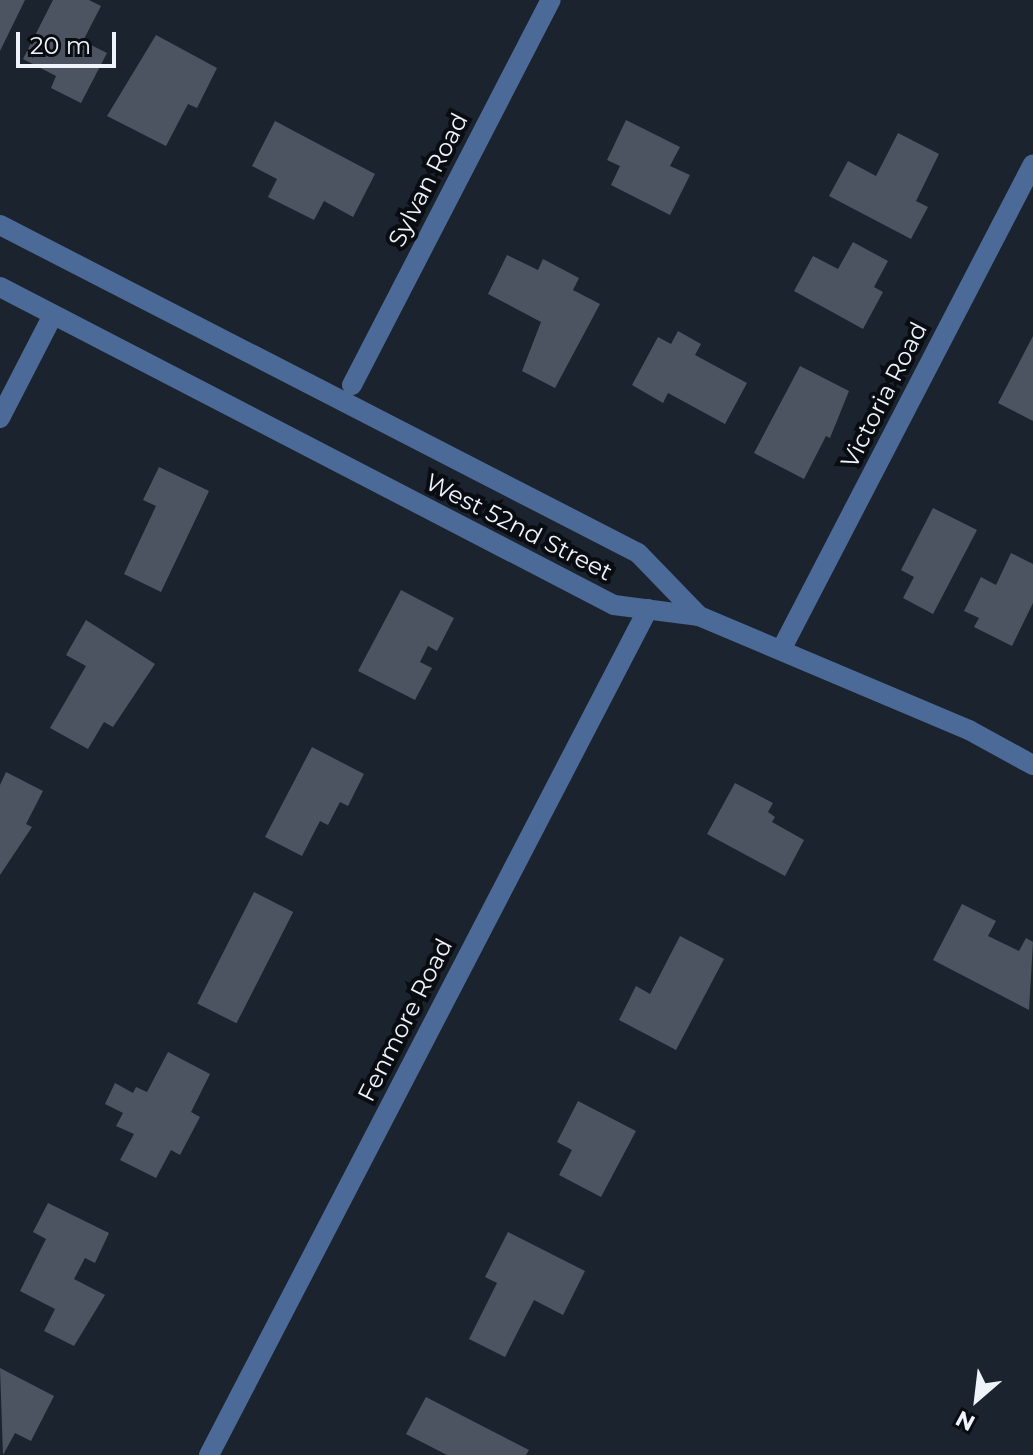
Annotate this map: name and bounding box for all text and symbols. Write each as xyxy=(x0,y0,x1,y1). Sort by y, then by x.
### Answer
scale bar xyxy=(20,16,120,66)
text: 20 m xyxy=(30,31,91,60)
street label: Sylvan Road xyxy=(382,108,474,252)
street label: Victoria Road xyxy=(835,317,933,473)
street label: West 52nd Street xyxy=(421,467,617,587)
street label: Fenmore Road xyxy=(352,934,458,1106)
north arrow xyxy=(937,1359,1017,1439)
text: N xyxy=(951,1405,980,1437)

